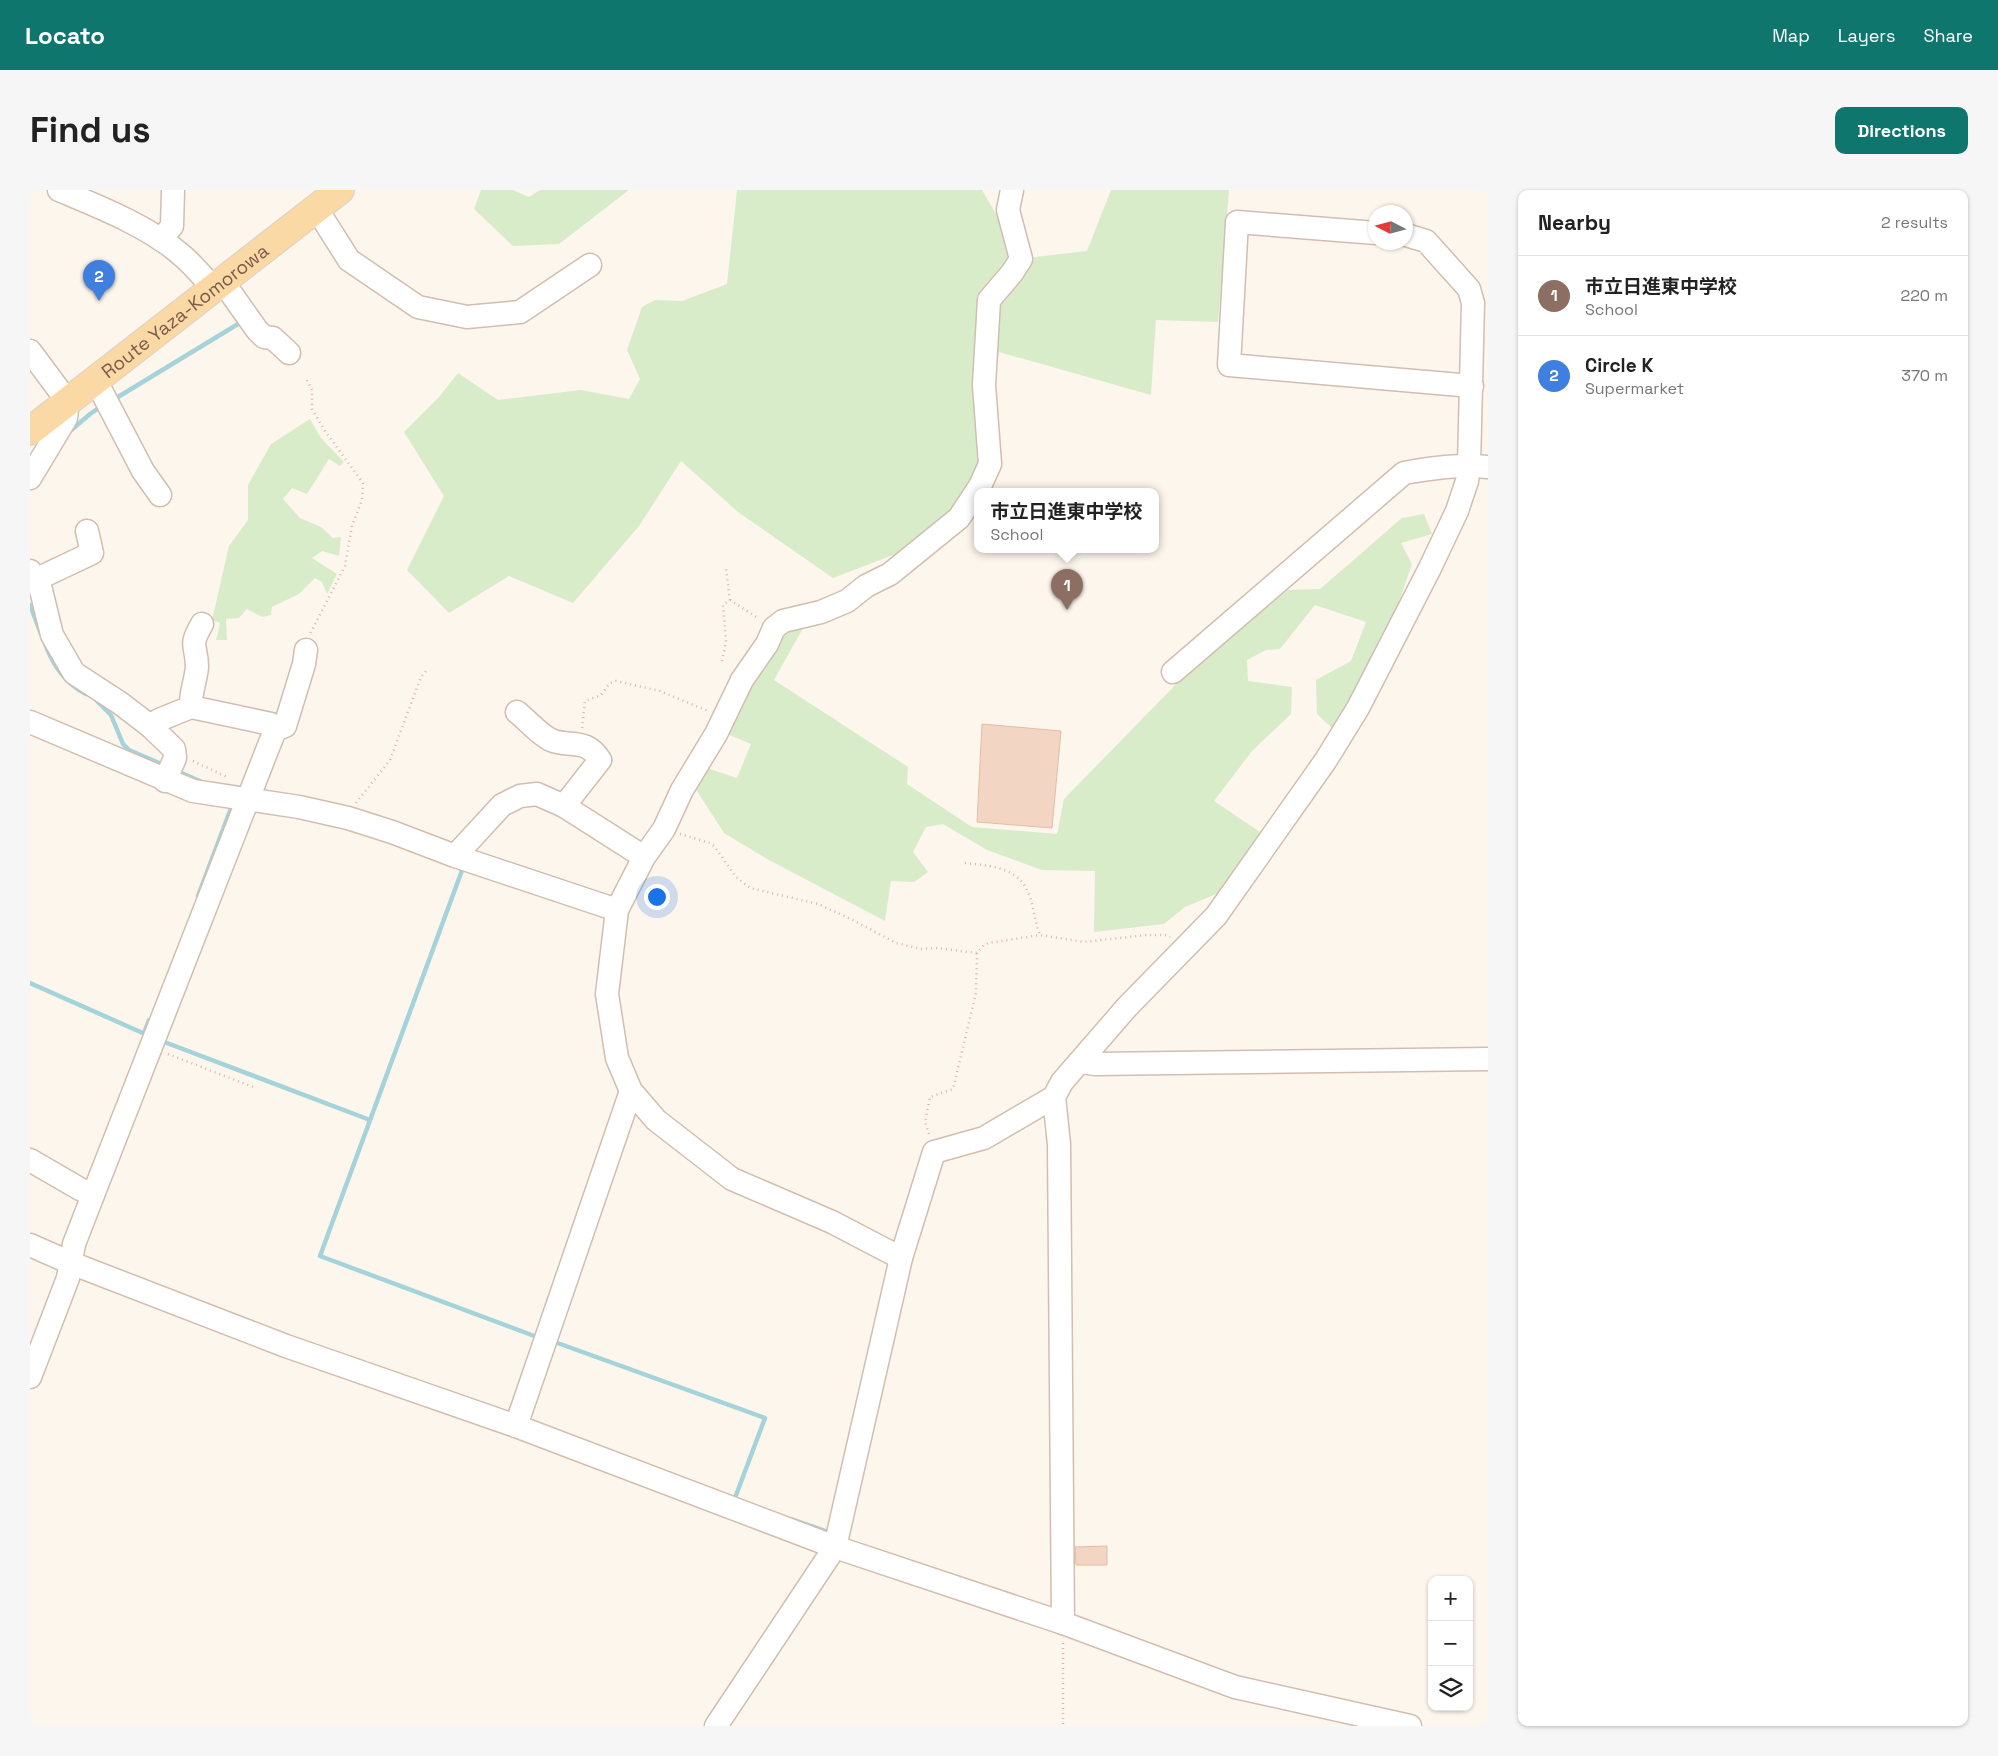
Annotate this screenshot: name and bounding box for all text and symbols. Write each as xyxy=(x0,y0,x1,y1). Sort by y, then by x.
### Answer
text: Locato xyxy=(25,20,105,51)
text: Map xyxy=(1772,24,1810,47)
text: Layers xyxy=(1838,24,1895,47)
text: Share xyxy=(1923,24,1973,47)
button: Directions xyxy=(1835,107,1968,154)
text: Find us xyxy=(30,108,151,152)
north arrow xyxy=(1368,205,1413,250)
text: Nearby xyxy=(1538,209,1611,236)
text: 2 results xyxy=(1881,212,1948,233)
street label: Route Yaza-Komorowa xyxy=(96,238,274,384)
pin: 2 xyxy=(83,260,115,301)
text: 市立日進東中学校 xyxy=(1585,274,1737,299)
text: 1 xyxy=(1550,285,1558,306)
text: 220 m xyxy=(1901,285,1948,306)
text: School xyxy=(1585,299,1638,320)
text: Circle K xyxy=(1585,353,1653,378)
text: 2 xyxy=(1549,365,1559,386)
text: 370 m xyxy=(1901,365,1948,386)
text: Supermarket xyxy=(1585,378,1684,399)
popup xyxy=(974,488,1159,553)
text: 市立日進東中学校 xyxy=(990,499,1143,524)
text: School xyxy=(990,524,1043,545)
pin: 1 xyxy=(1051,569,1083,610)
your location xyxy=(644,884,670,910)
map controls xyxy=(1428,1576,1473,1711)
button: + xyxy=(1428,1576,1473,1621)
button: − xyxy=(1428,1621,1473,1666)
button: layers xyxy=(1428,1666,1473,1711)

